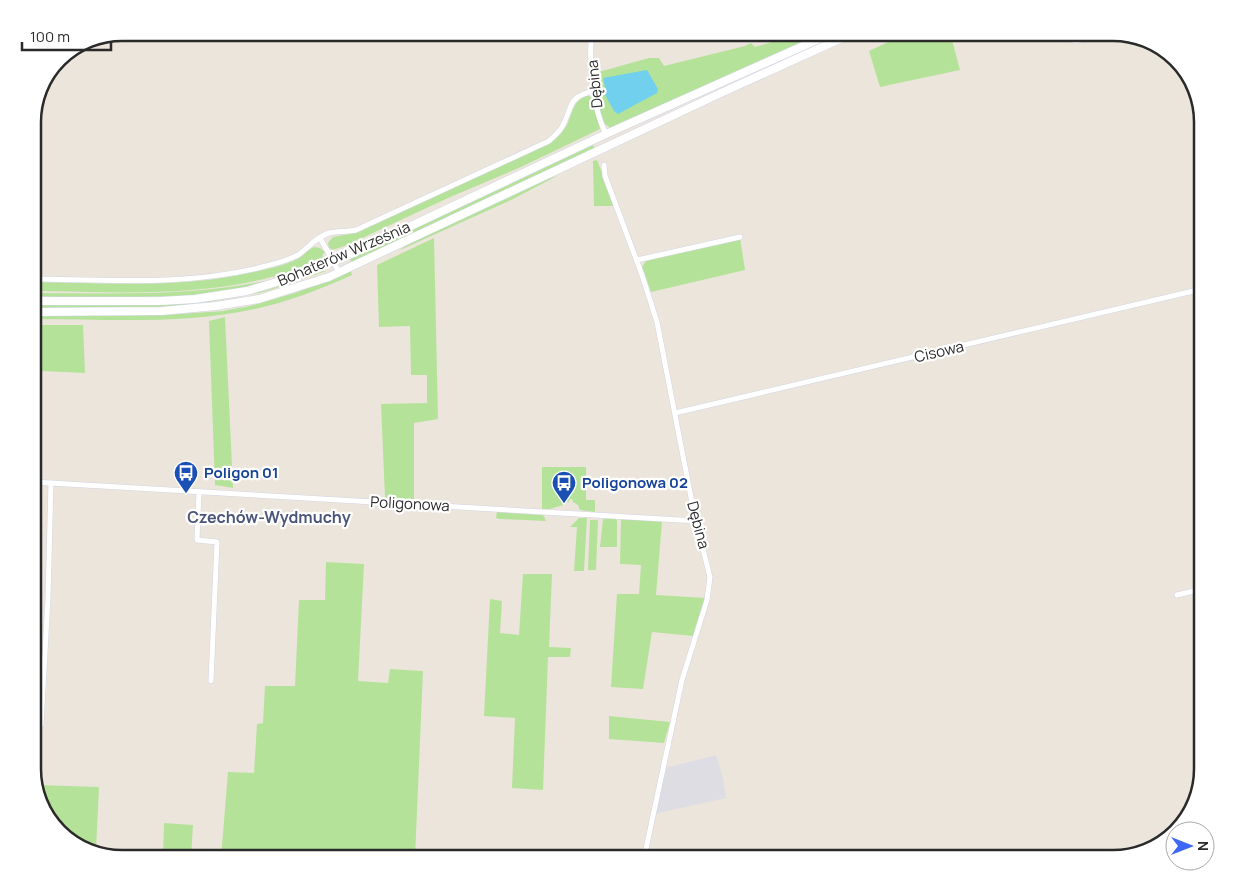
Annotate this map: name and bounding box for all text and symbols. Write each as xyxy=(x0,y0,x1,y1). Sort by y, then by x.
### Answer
scale bar xyxy=(22,20,111,52)
text: 100 m xyxy=(30,26,70,47)
street label: Dębina xyxy=(582,59,607,109)
street label: Bohaterów Września xyxy=(274,216,413,291)
street label: Cisowa xyxy=(912,336,966,367)
bus stop icon: Poligon 01 xyxy=(173,460,199,494)
place label: Poligon 01 xyxy=(204,462,278,483)
bus stop icon: Poligonowa 02 xyxy=(551,470,577,504)
place label: Poligonowa 02 xyxy=(582,472,688,493)
street label: Poligonowa xyxy=(370,491,450,516)
street label: Dębina xyxy=(682,499,715,551)
district label: Czechów-Wydmuchy xyxy=(187,506,351,528)
north arrow xyxy=(1165,821,1215,871)
text: N xyxy=(1194,841,1213,851)

